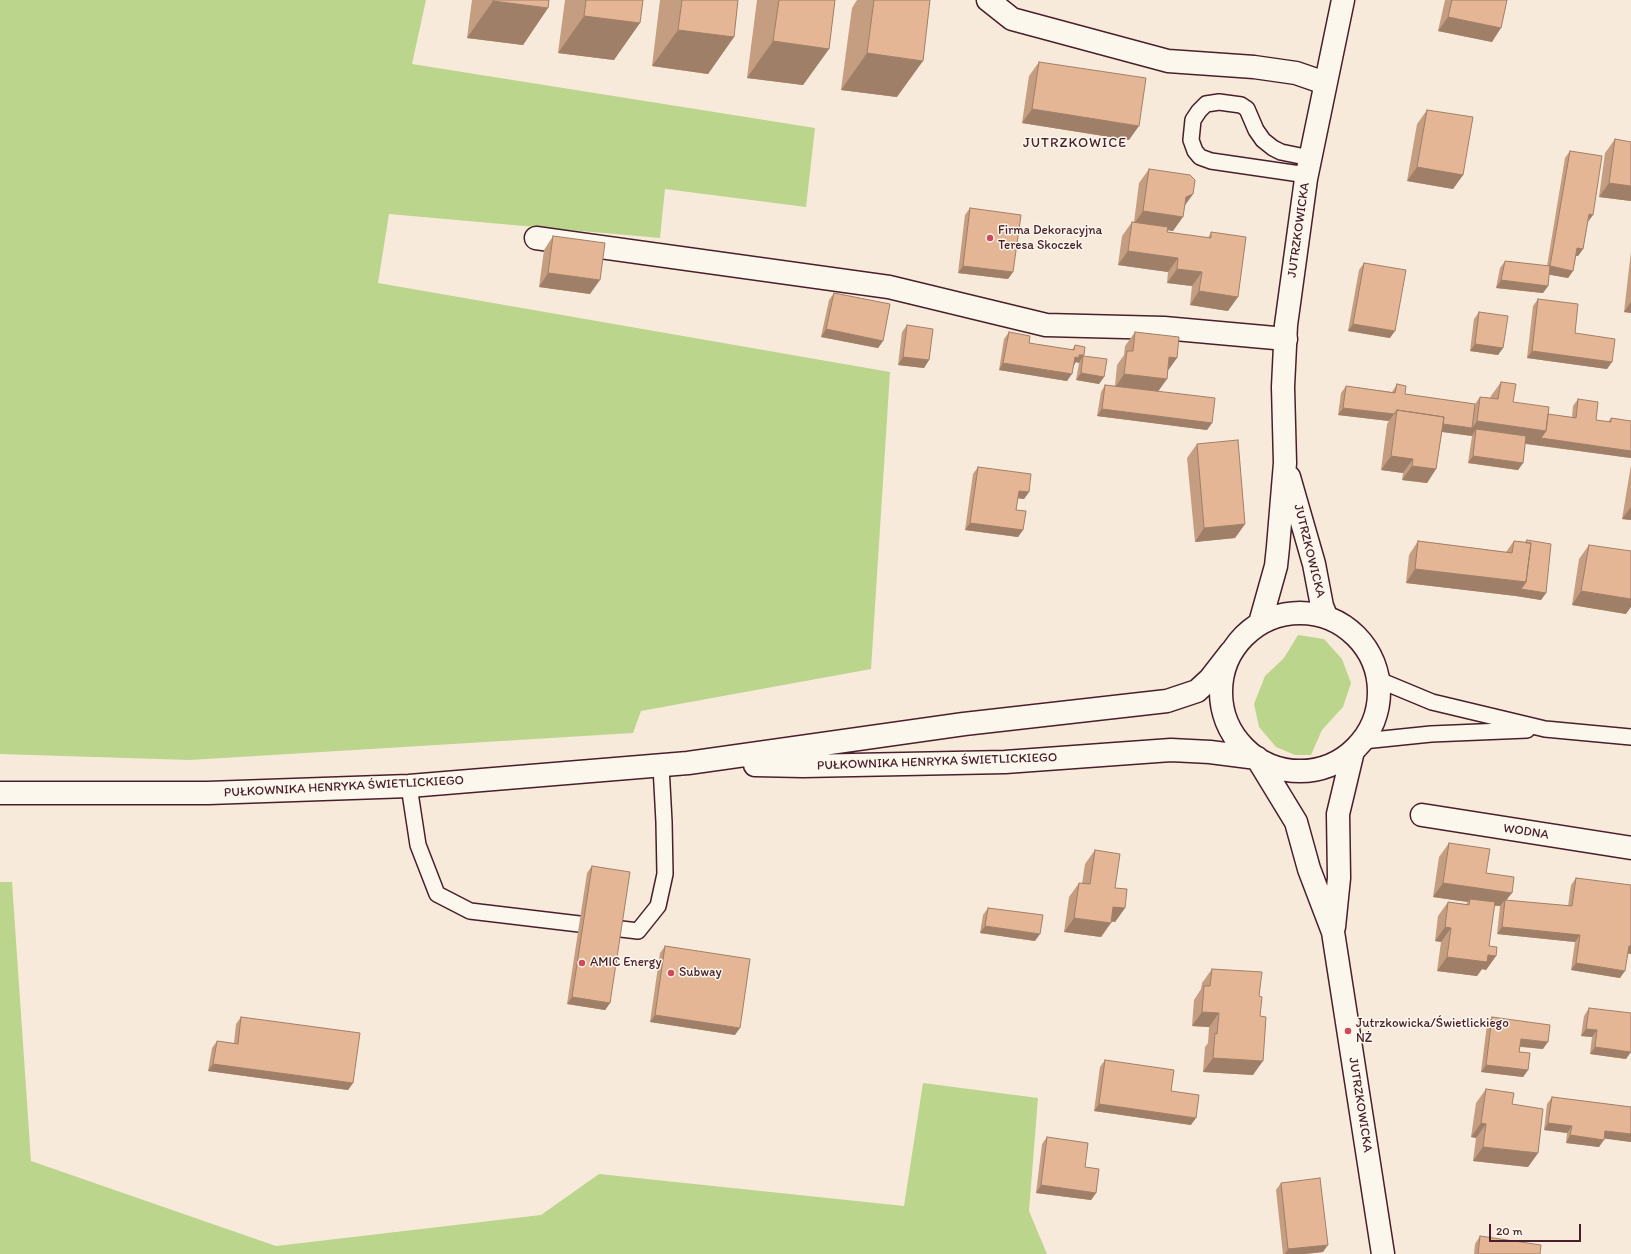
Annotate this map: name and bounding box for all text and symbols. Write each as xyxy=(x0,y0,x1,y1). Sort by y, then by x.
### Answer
district label: JUTRZKOWICE xyxy=(1023,135,1127,151)
street label: JUTRZKOWICKA xyxy=(1285,181,1313,279)
place label: Firma Dekoracyjna Teresa Skoczek xyxy=(998,223,1102,254)
marker: Firma Dekoracyjna Teresa Skoczek xyxy=(985,233,995,243)
street label: JUTRZKOWICKA xyxy=(1290,503,1328,599)
street label: PUŁKOWNIKA HENRYKA ŚWIETLICKIEGO xyxy=(817,750,1057,774)
street label: PUŁKOWNIKA HENRYKA ŚWIETLICKIEGO xyxy=(224,773,464,801)
street label: WODNA xyxy=(1502,821,1550,843)
place label: AMIC Energy xyxy=(590,955,662,971)
marker: AMIC Energy xyxy=(577,958,587,968)
place label: Subway xyxy=(679,965,722,981)
marker: Subway xyxy=(666,968,676,978)
place label: Jutrzkowicka/Świetlickiego NŻ xyxy=(1356,1016,1509,1047)
marker: Jutrzkowicka/Świetlickiego NŻ xyxy=(1343,1026,1353,1036)
street label: JUTRZKOWICKA xyxy=(1345,1056,1375,1154)
scale bar xyxy=(1491,1216,1583,1242)
text: 20 m xyxy=(1496,1224,1523,1238)

